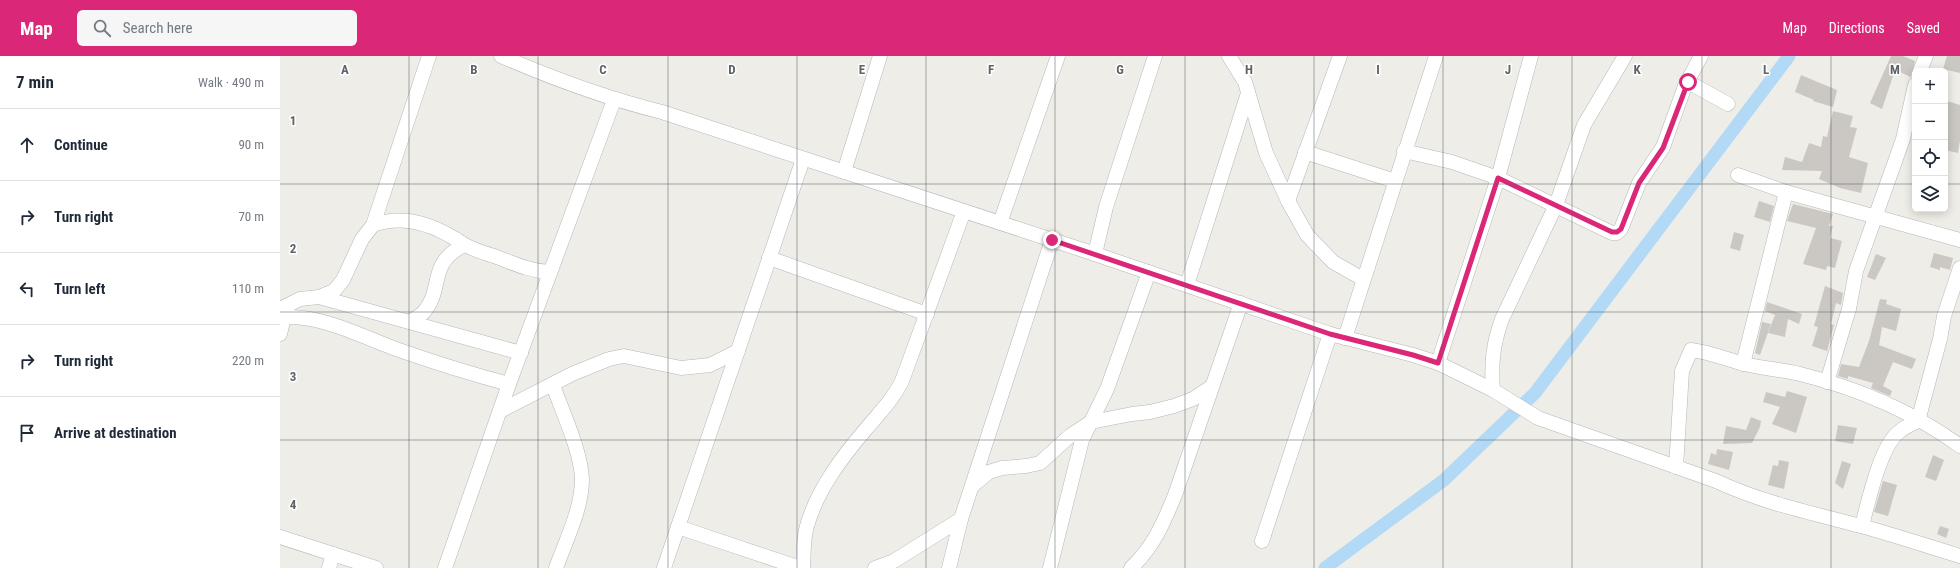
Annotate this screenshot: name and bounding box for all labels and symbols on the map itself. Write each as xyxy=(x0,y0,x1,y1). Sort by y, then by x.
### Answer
text: A xyxy=(341,62,349,77)
text: B xyxy=(470,62,478,77)
text: C xyxy=(599,62,607,77)
text: D xyxy=(728,62,736,77)
text: E xyxy=(859,62,866,77)
text: F xyxy=(988,62,994,77)
text: G xyxy=(1116,62,1124,77)
text: H xyxy=(1245,62,1253,77)
text: I xyxy=(1376,62,1380,77)
text: J xyxy=(1505,62,1511,77)
text: K xyxy=(1633,62,1641,77)
text: L xyxy=(1763,62,1769,77)
text: M xyxy=(1890,62,1900,77)
route start xyxy=(1679,73,1697,91)
text: 1 xyxy=(290,113,296,128)
route end xyxy=(1043,231,1061,249)
text: 2 xyxy=(290,241,297,256)
text: 3 xyxy=(290,369,296,384)
text: 4 xyxy=(290,497,297,512)

